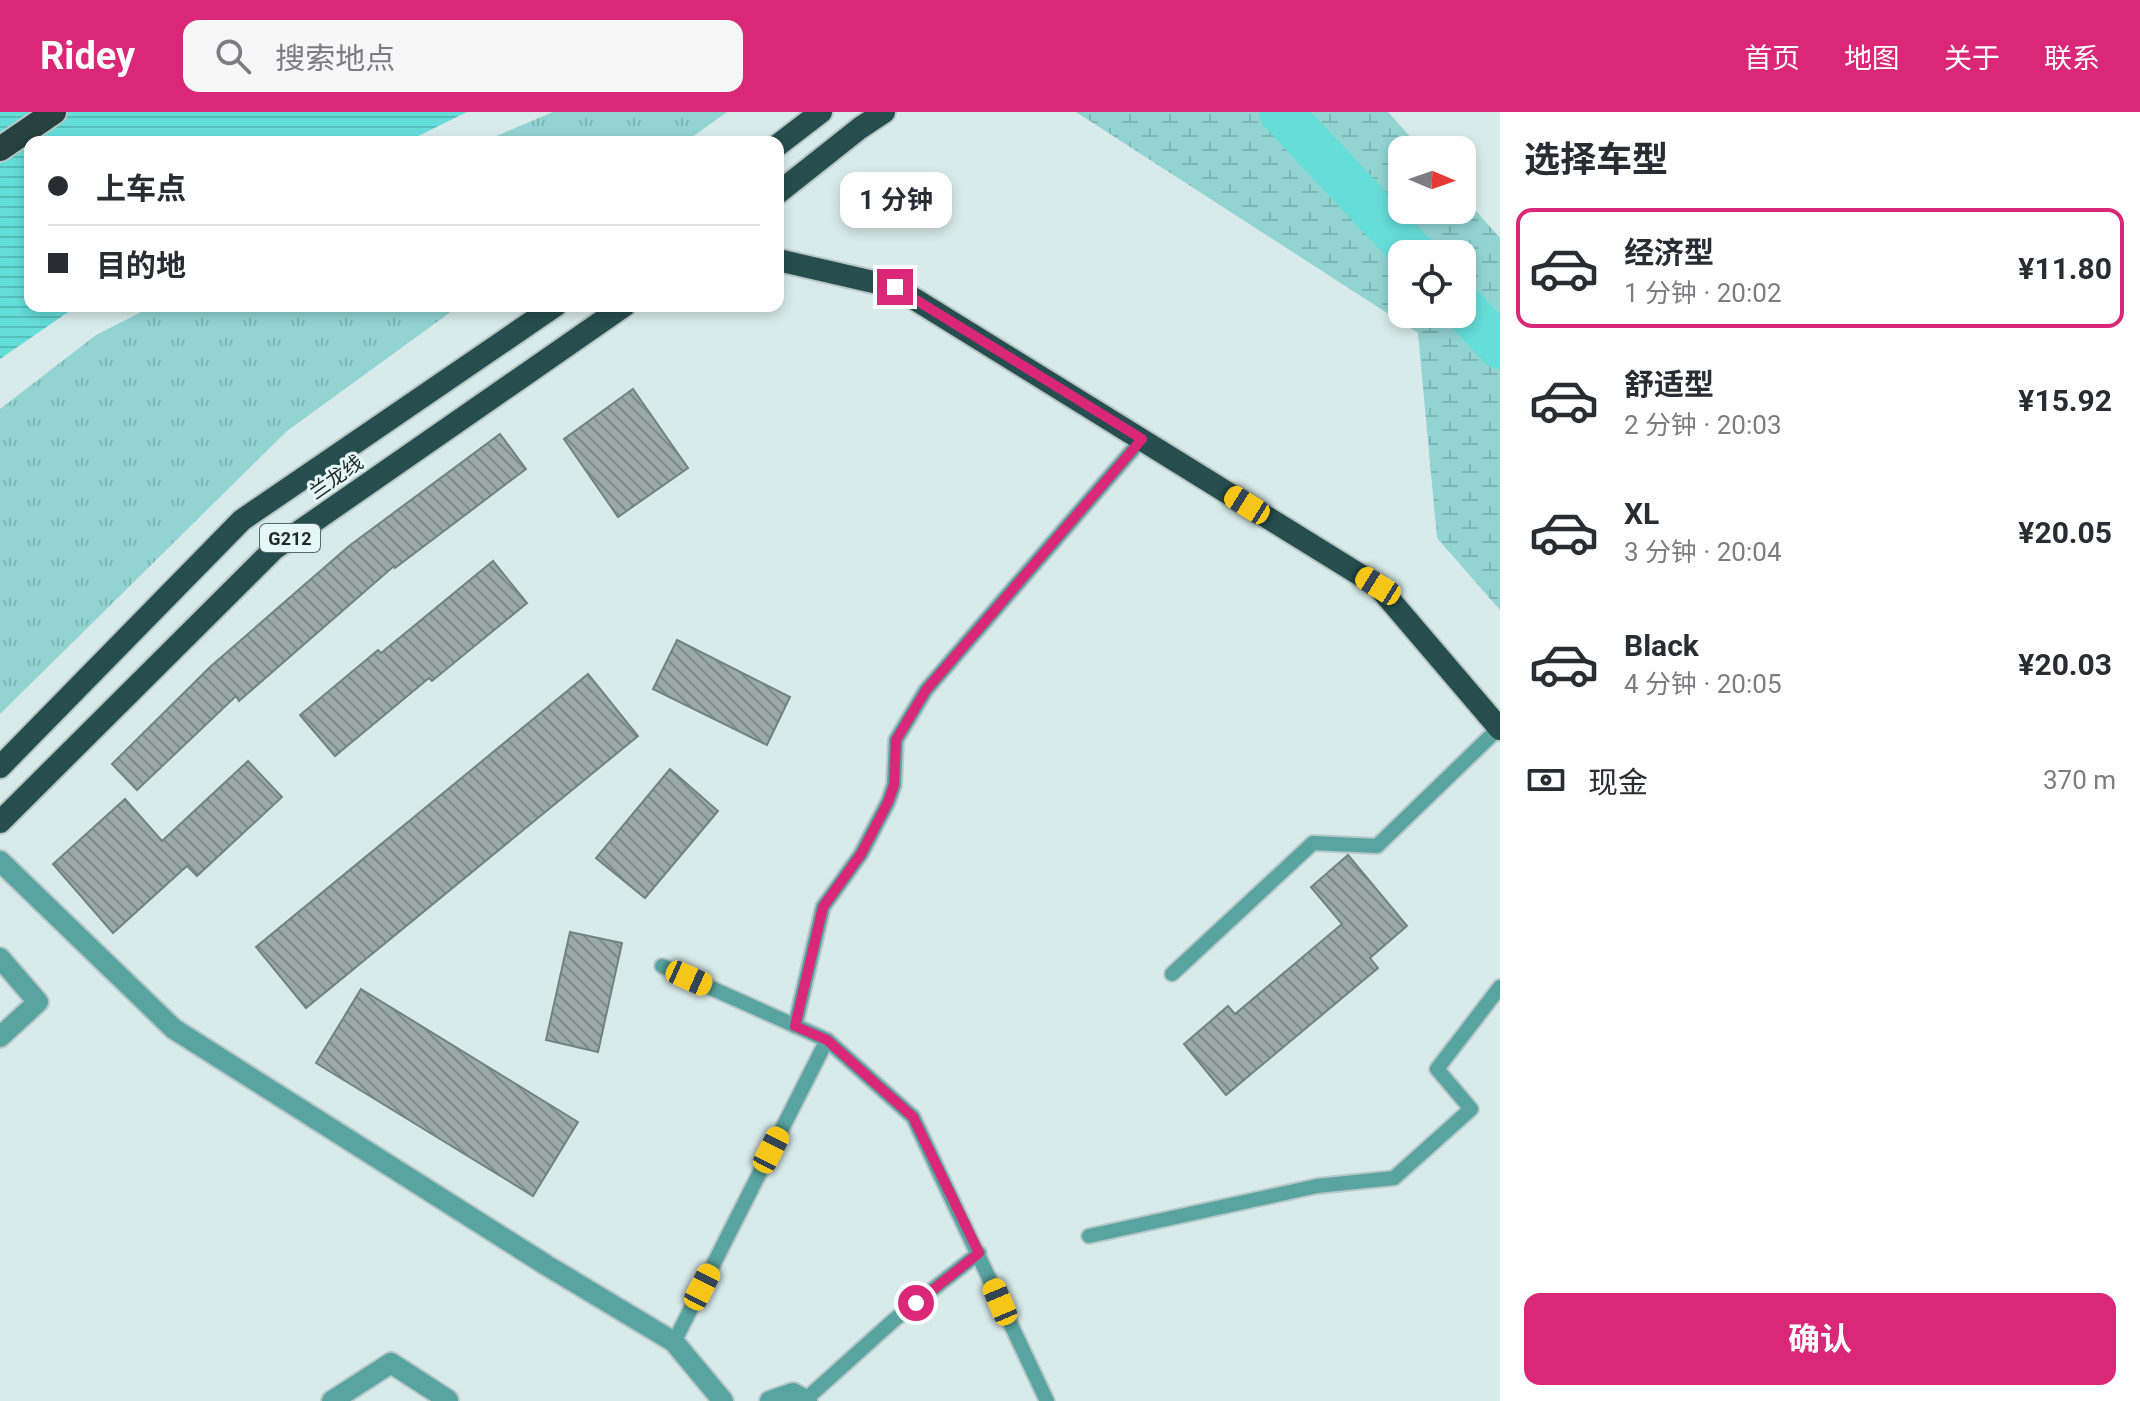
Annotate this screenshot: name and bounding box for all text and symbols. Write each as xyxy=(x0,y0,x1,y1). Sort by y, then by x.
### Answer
search box xyxy=(183,20,743,92)
text: Ridey xyxy=(40,34,135,78)
icon: search xyxy=(211,34,255,78)
text: 搜索地点 xyxy=(275,41,395,76)
text: 首页 xyxy=(1744,42,1800,75)
text: 地图 xyxy=(1844,42,1900,75)
text: 关于 xyxy=(1944,42,2000,75)
text: 联系 xyxy=(2044,42,2100,75)
north arrow xyxy=(1388,136,1476,224)
map controls xyxy=(1388,136,1476,328)
text: 选择车型 xyxy=(1524,139,1668,181)
text: 上车点 xyxy=(96,171,186,206)
callout: 1 分钟 xyxy=(839,171,951,227)
text: 1 分钟 xyxy=(859,185,933,215)
icon: car xyxy=(1528,232,1600,304)
text: 经济型 xyxy=(1624,235,1714,270)
button: locate xyxy=(1388,240,1476,328)
text: 目的地 xyxy=(96,248,186,283)
text: ¥11.80 xyxy=(2018,251,2112,286)
route end xyxy=(877,269,913,305)
text: 1 分钟 · 20:02 xyxy=(1624,278,1782,308)
icon: car xyxy=(1528,364,1600,436)
text: 舒适型 xyxy=(1624,367,1714,402)
text: ¥15.92 xyxy=(2018,383,2112,418)
text: 2 分钟 · 20:03 xyxy=(1624,410,1782,440)
street label: 兰龙线 xyxy=(305,450,367,504)
car xyxy=(1220,482,1274,528)
icon: car xyxy=(1528,496,1600,568)
text: XL xyxy=(1624,496,1659,531)
text: ¥20.05 xyxy=(2018,515,2112,550)
road number: G212 xyxy=(260,524,320,552)
text: 3 分钟 · 20:04 xyxy=(1624,537,1782,567)
car xyxy=(1351,563,1405,609)
icon: car xyxy=(1528,628,1600,700)
text: Black xyxy=(1624,628,1699,663)
text: ¥20.03 xyxy=(2018,647,2112,682)
text: 4 分钟 · 20:05 xyxy=(1624,669,1782,699)
icon: cash xyxy=(1524,758,1568,802)
text: 现金 xyxy=(1588,765,1648,800)
text: 370 m xyxy=(2043,765,2116,795)
car xyxy=(662,957,716,999)
car xyxy=(749,1123,793,1177)
car xyxy=(680,1260,724,1314)
car xyxy=(980,1275,1020,1329)
route start xyxy=(898,1285,934,1321)
button: 确认 xyxy=(1524,1293,2116,1385)

